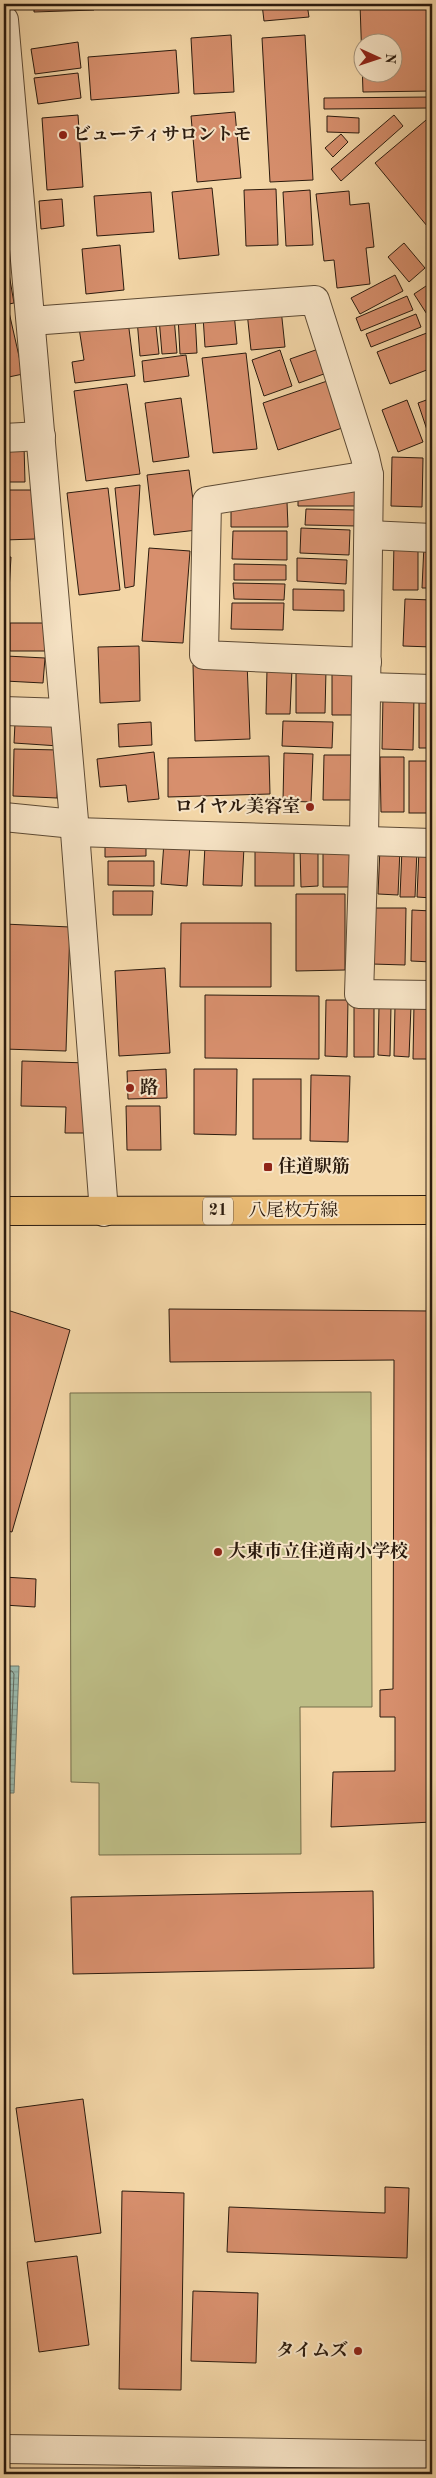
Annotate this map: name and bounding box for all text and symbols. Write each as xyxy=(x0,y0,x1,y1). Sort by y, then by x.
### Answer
north arrow xyxy=(354,32,404,82)
text: N xyxy=(383,53,397,65)
place label: ビューティサロントモ xyxy=(73,125,252,144)
marker: ビューティサロントモ xyxy=(57,129,69,141)
place label: ロイヤル美容室 xyxy=(175,796,300,816)
marker: ロイヤル美容室 xyxy=(304,801,316,813)
place label: 路 xyxy=(140,1077,158,1097)
marker: 路 xyxy=(124,1082,136,1094)
place label: 住道駅筋 xyxy=(278,1156,350,1176)
marker: 住道駅筋 xyxy=(262,1161,274,1173)
road number: 21 xyxy=(203,1198,233,1224)
street label: 八尾枚方線 xyxy=(248,1200,338,1220)
place label: 大東市立住道南小学校 xyxy=(228,1541,408,1561)
marker: 大東市立住道南小学校 xyxy=(212,1546,224,1558)
place label: タイムズ xyxy=(276,2340,348,2360)
marker: タイムズ xyxy=(352,2345,364,2357)

